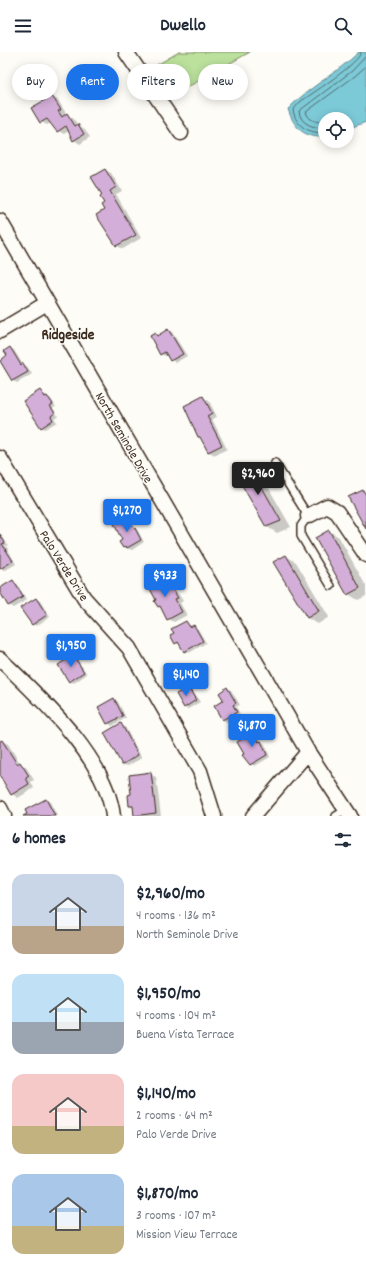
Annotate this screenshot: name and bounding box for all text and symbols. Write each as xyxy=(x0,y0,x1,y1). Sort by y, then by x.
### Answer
text: Dwello xyxy=(160,14,206,39)
icon: menu xyxy=(12,15,34,37)
icon: search xyxy=(332,15,354,37)
chip: Buy xyxy=(12,64,58,100)
chip: Rent xyxy=(66,64,119,100)
chip: Filters xyxy=(127,64,190,100)
chip: New xyxy=(198,64,248,100)
map controls xyxy=(318,112,354,148)
button: locate xyxy=(318,112,354,148)
district label: Ridgeside xyxy=(42,325,95,347)
street label: North Seminole Drive xyxy=(89,389,157,487)
pin: $2,960 xyxy=(225,462,291,496)
text: $2,960 xyxy=(241,465,275,484)
pin: $1,270 xyxy=(94,499,160,533)
text: $1,270 xyxy=(112,502,142,521)
street label: Palo Verde Drive xyxy=(33,527,92,606)
pin: $933 xyxy=(141,564,189,598)
text: $933 xyxy=(153,567,177,586)
pin: $1,950 xyxy=(38,634,104,668)
text: $1,950 xyxy=(56,637,86,656)
pin: $1,140 xyxy=(153,663,219,697)
text: $1,140 xyxy=(172,666,200,685)
pin: $1,870 xyxy=(219,714,285,748)
text: $1,870 xyxy=(237,717,267,736)
text: 6 homes xyxy=(12,828,66,852)
icon: filters xyxy=(332,829,354,851)
text: $2,960/mo xyxy=(136,883,205,907)
icon: home xyxy=(44,890,92,938)
text: 4 rooms · 136 m² xyxy=(136,907,216,926)
text: North Seminole Drive xyxy=(136,926,238,945)
text: $1,950/mo xyxy=(136,983,201,1007)
icon: home xyxy=(44,990,92,1038)
text: 4 rooms · 104 m² xyxy=(136,1007,216,1026)
text: Buena Vista Terrace xyxy=(136,1026,234,1045)
text: $1,140/mo xyxy=(136,1083,196,1107)
icon: home xyxy=(44,1090,92,1138)
text: 2 rooms · 64 m² xyxy=(136,1107,213,1126)
text: Palo Verde Drive xyxy=(136,1126,217,1145)
text: $1,870/mo xyxy=(136,1183,198,1207)
icon: home xyxy=(44,1190,92,1238)
text: 3 rooms · 107 m² xyxy=(136,1207,216,1226)
text: Mission View Terrace xyxy=(136,1226,237,1245)

